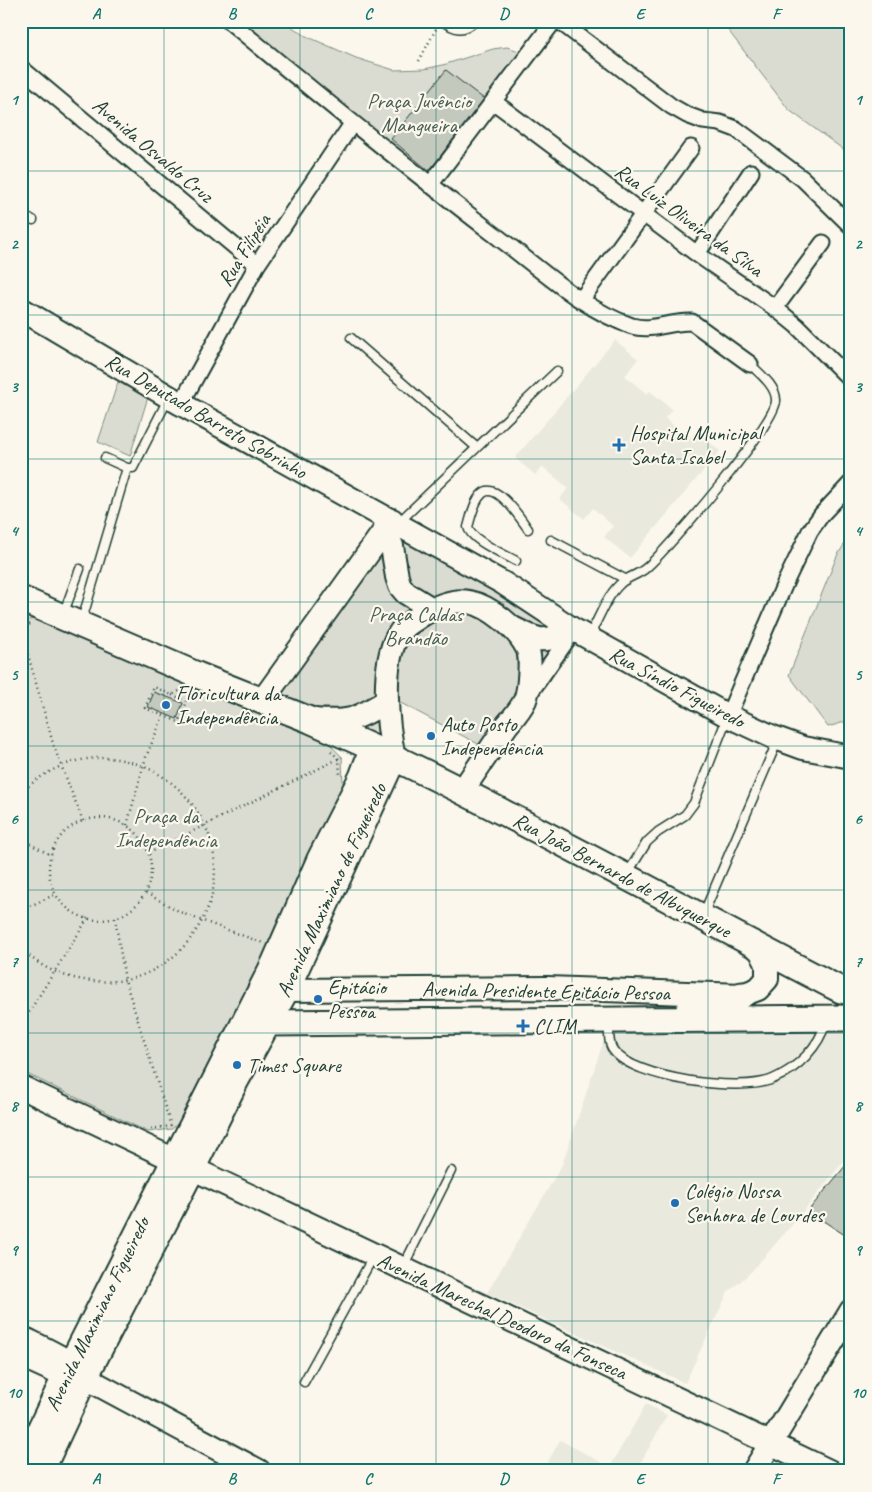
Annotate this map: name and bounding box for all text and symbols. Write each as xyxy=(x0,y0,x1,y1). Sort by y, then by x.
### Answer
text: A xyxy=(92,4,102,24)
text: B xyxy=(228,4,238,24)
text: C xyxy=(364,4,374,24)
text: D xyxy=(499,4,510,24)
text: E xyxy=(636,4,647,24)
text: F xyxy=(772,4,783,24)
park label: Praça Juvêncio Mangueira xyxy=(367,88,474,138)
text: 1 xyxy=(10,90,19,110)
text: 1 xyxy=(854,90,863,110)
street label: Avenida Osvaldo Cruz xyxy=(87,92,220,209)
street label: Rua Luiz Oliveira da Silva xyxy=(610,158,769,283)
street label: Rua Filipéia xyxy=(212,208,277,291)
text: 2 xyxy=(10,234,19,254)
text: 2 xyxy=(854,234,863,254)
street label: Rua Deputado Barreto Sobrinho xyxy=(100,348,313,485)
text: 3 xyxy=(10,377,19,397)
text: 3 xyxy=(854,377,863,397)
place label: Hospital Municipal Santa Isabel xyxy=(630,420,764,470)
marker: Hospital Municipal Santa Isabel xyxy=(612,438,626,452)
text: 4 xyxy=(10,521,19,541)
text: 4 xyxy=(854,521,863,541)
park label: Praça Caldas Brandão xyxy=(369,601,465,651)
street label: Rua Síndio Figueiredo xyxy=(605,640,751,735)
text: 5 xyxy=(11,665,20,685)
text: 5 xyxy=(855,665,864,685)
place label: Floricultura da Independência xyxy=(176,680,283,730)
marker: Floricultura da Independência xyxy=(160,699,172,711)
place label: Auto Posto Independência xyxy=(441,711,544,761)
marker: Auto Posto Independência xyxy=(425,730,437,742)
street label: Avenida Maximiano de Figueiredo xyxy=(270,778,393,1001)
park label: Praça da Independência xyxy=(115,803,218,853)
street label: Rua João Bernardo de Albuquerque xyxy=(509,807,737,945)
text: 6 xyxy=(10,809,19,829)
text: 6 xyxy=(854,809,863,829)
text: 7 xyxy=(10,952,19,972)
text: 7 xyxy=(854,952,863,972)
place label: Epitácio Pessoa xyxy=(328,974,388,1024)
street label: Avenida Presidente Epitácio Pessoa xyxy=(422,976,672,1006)
marker: Epitácio Pessoa xyxy=(312,993,324,1005)
place label: CLIM xyxy=(534,1013,577,1039)
marker: CLIM xyxy=(516,1019,530,1033)
place label: Times Square xyxy=(247,1052,342,1078)
marker: Times Square xyxy=(231,1059,243,1071)
text: 8 xyxy=(10,1096,19,1116)
text: 8 xyxy=(854,1096,863,1116)
place label: Colégio Nossa Senhora de Lourdes xyxy=(685,1178,825,1228)
marker: Colégio Nossa Senhora de Lourdes xyxy=(669,1197,681,1209)
street label: Avenida Maximiano Figueiredo xyxy=(39,1211,156,1415)
text: 9 xyxy=(10,1240,19,1260)
text: 9 xyxy=(854,1240,863,1260)
street label: Avenida Marechal Deodoro da Fonseca xyxy=(373,1247,632,1386)
text: 10 xyxy=(7,1383,23,1403)
text: 10 xyxy=(851,1383,867,1403)
text: A xyxy=(92,1469,102,1489)
text: B xyxy=(228,1469,238,1489)
text: C xyxy=(364,1469,374,1489)
text: D xyxy=(499,1469,510,1489)
text: E xyxy=(636,1469,647,1489)
text: F xyxy=(772,1469,783,1489)

